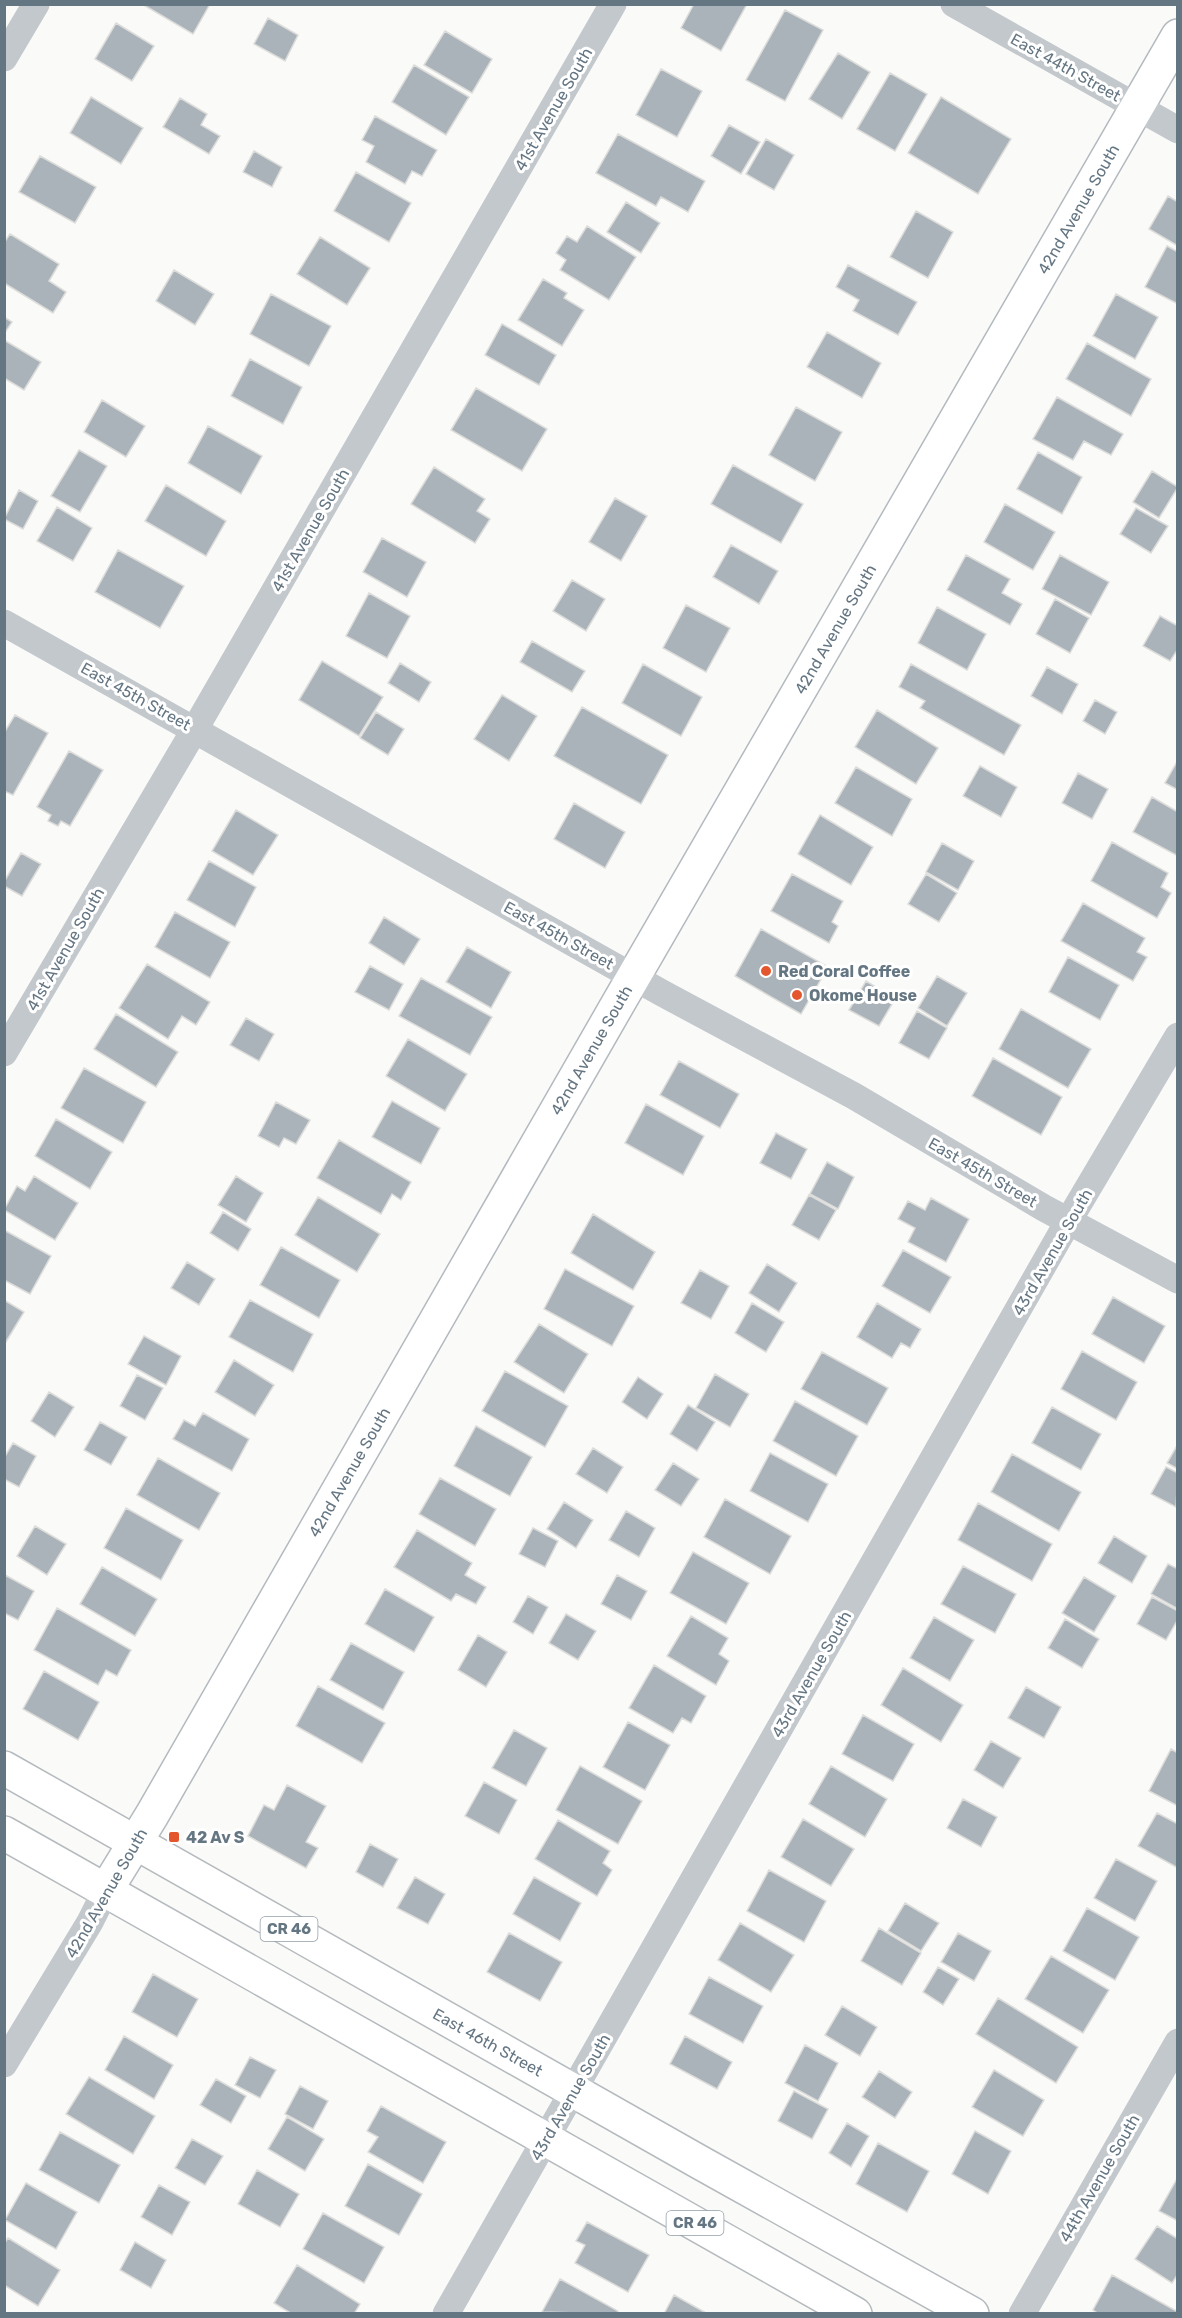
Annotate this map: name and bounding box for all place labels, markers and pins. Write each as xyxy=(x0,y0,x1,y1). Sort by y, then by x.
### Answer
place label: Red Coral Coffee xyxy=(778,962,910,981)
marker: Red Coral Coffee xyxy=(759,964,773,978)
place label: Okome House xyxy=(809,986,917,1005)
marker: Okome House xyxy=(790,988,804,1002)
place label: 42 Av S xyxy=(186,1828,245,1847)
marker: 42 Av S xyxy=(167,1830,181,1844)

